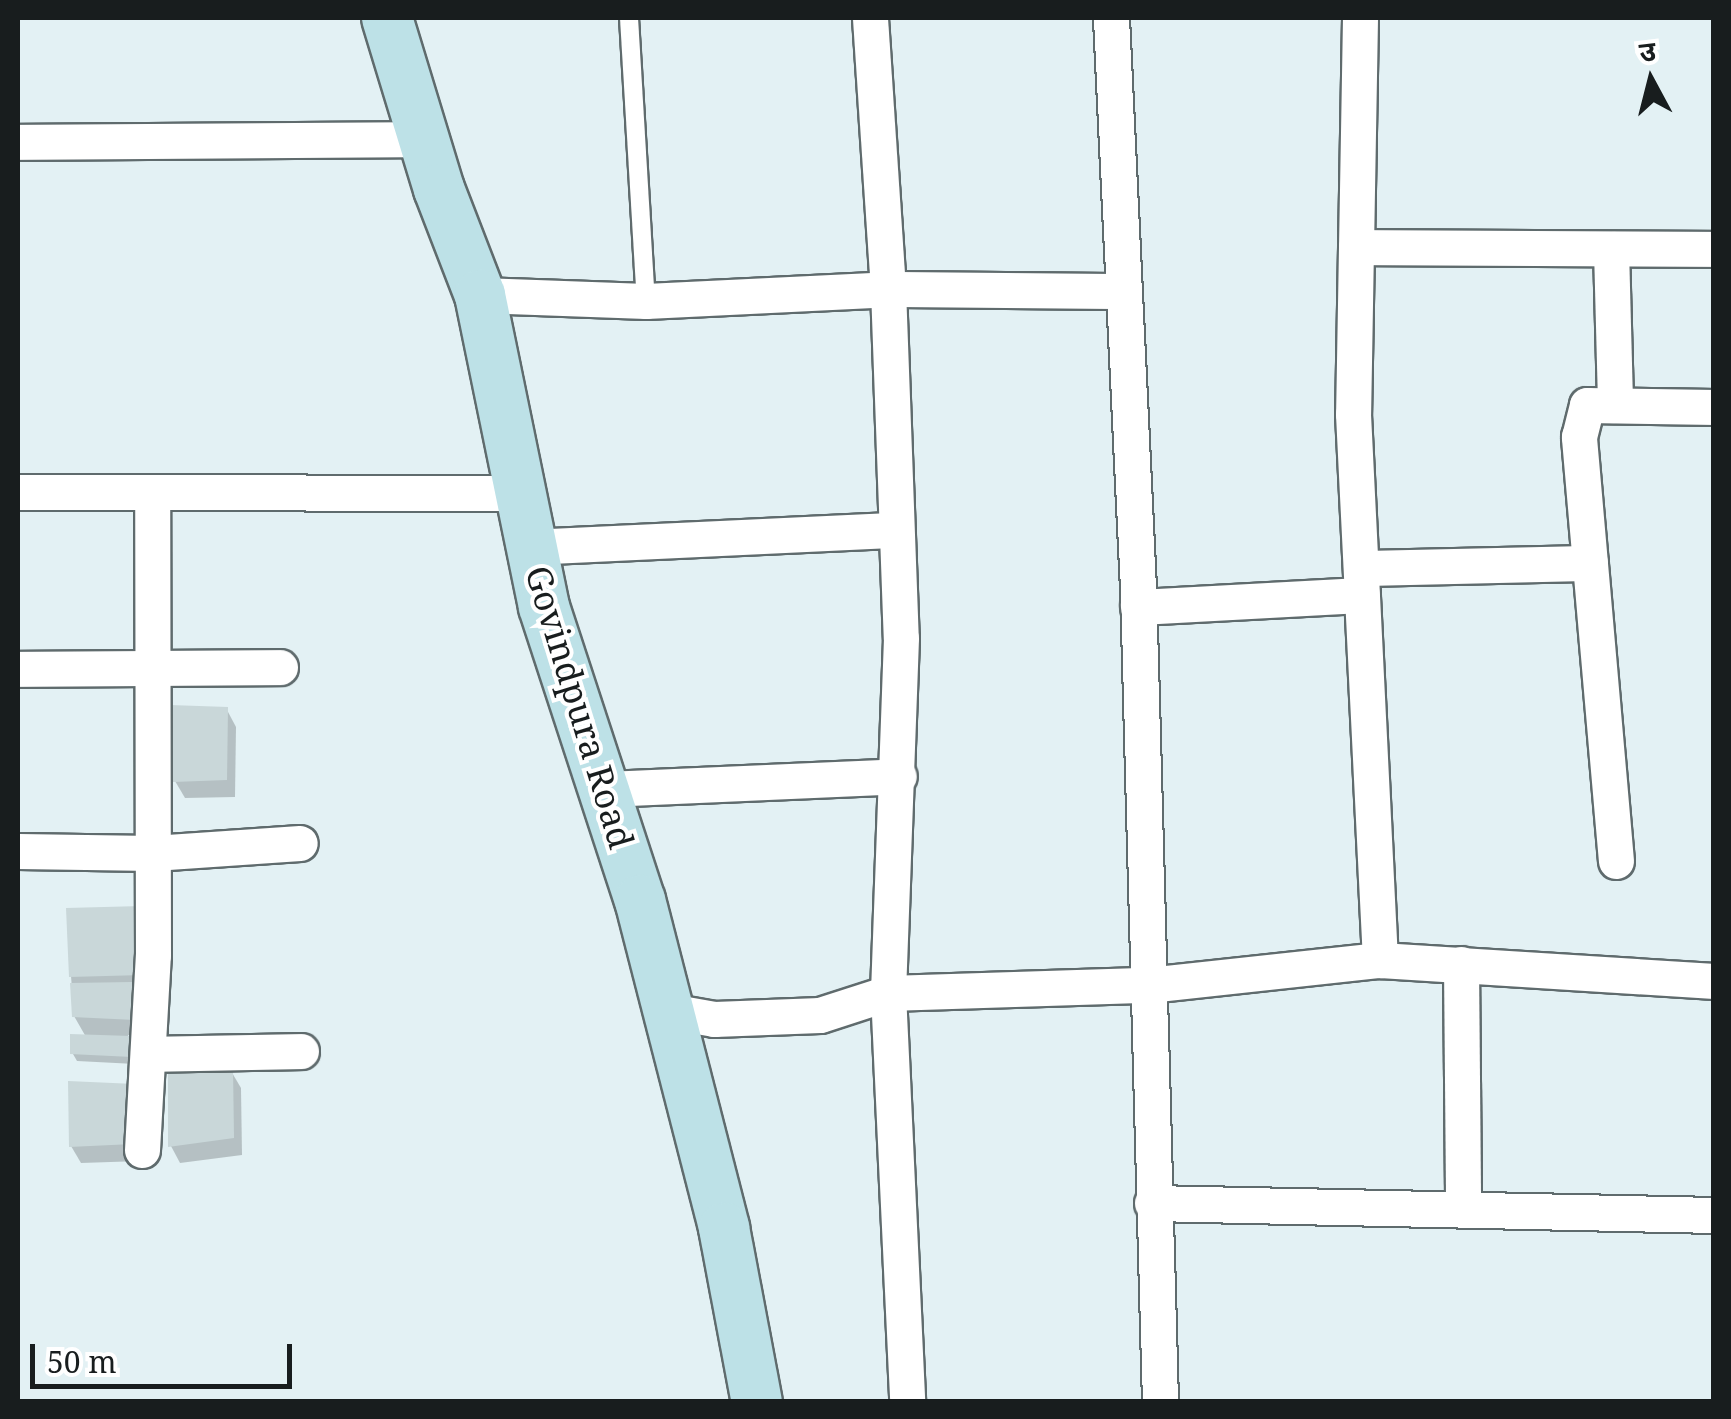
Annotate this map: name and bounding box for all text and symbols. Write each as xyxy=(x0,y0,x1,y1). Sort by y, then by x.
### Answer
north arrow xyxy=(1601,30,1701,130)
text: उ xyxy=(1637,30,1658,70)
street label: Govindpura Road xyxy=(517,561,643,853)
scale bar xyxy=(35,1324,298,1386)
text: 50 m xyxy=(47,1341,117,1382)

